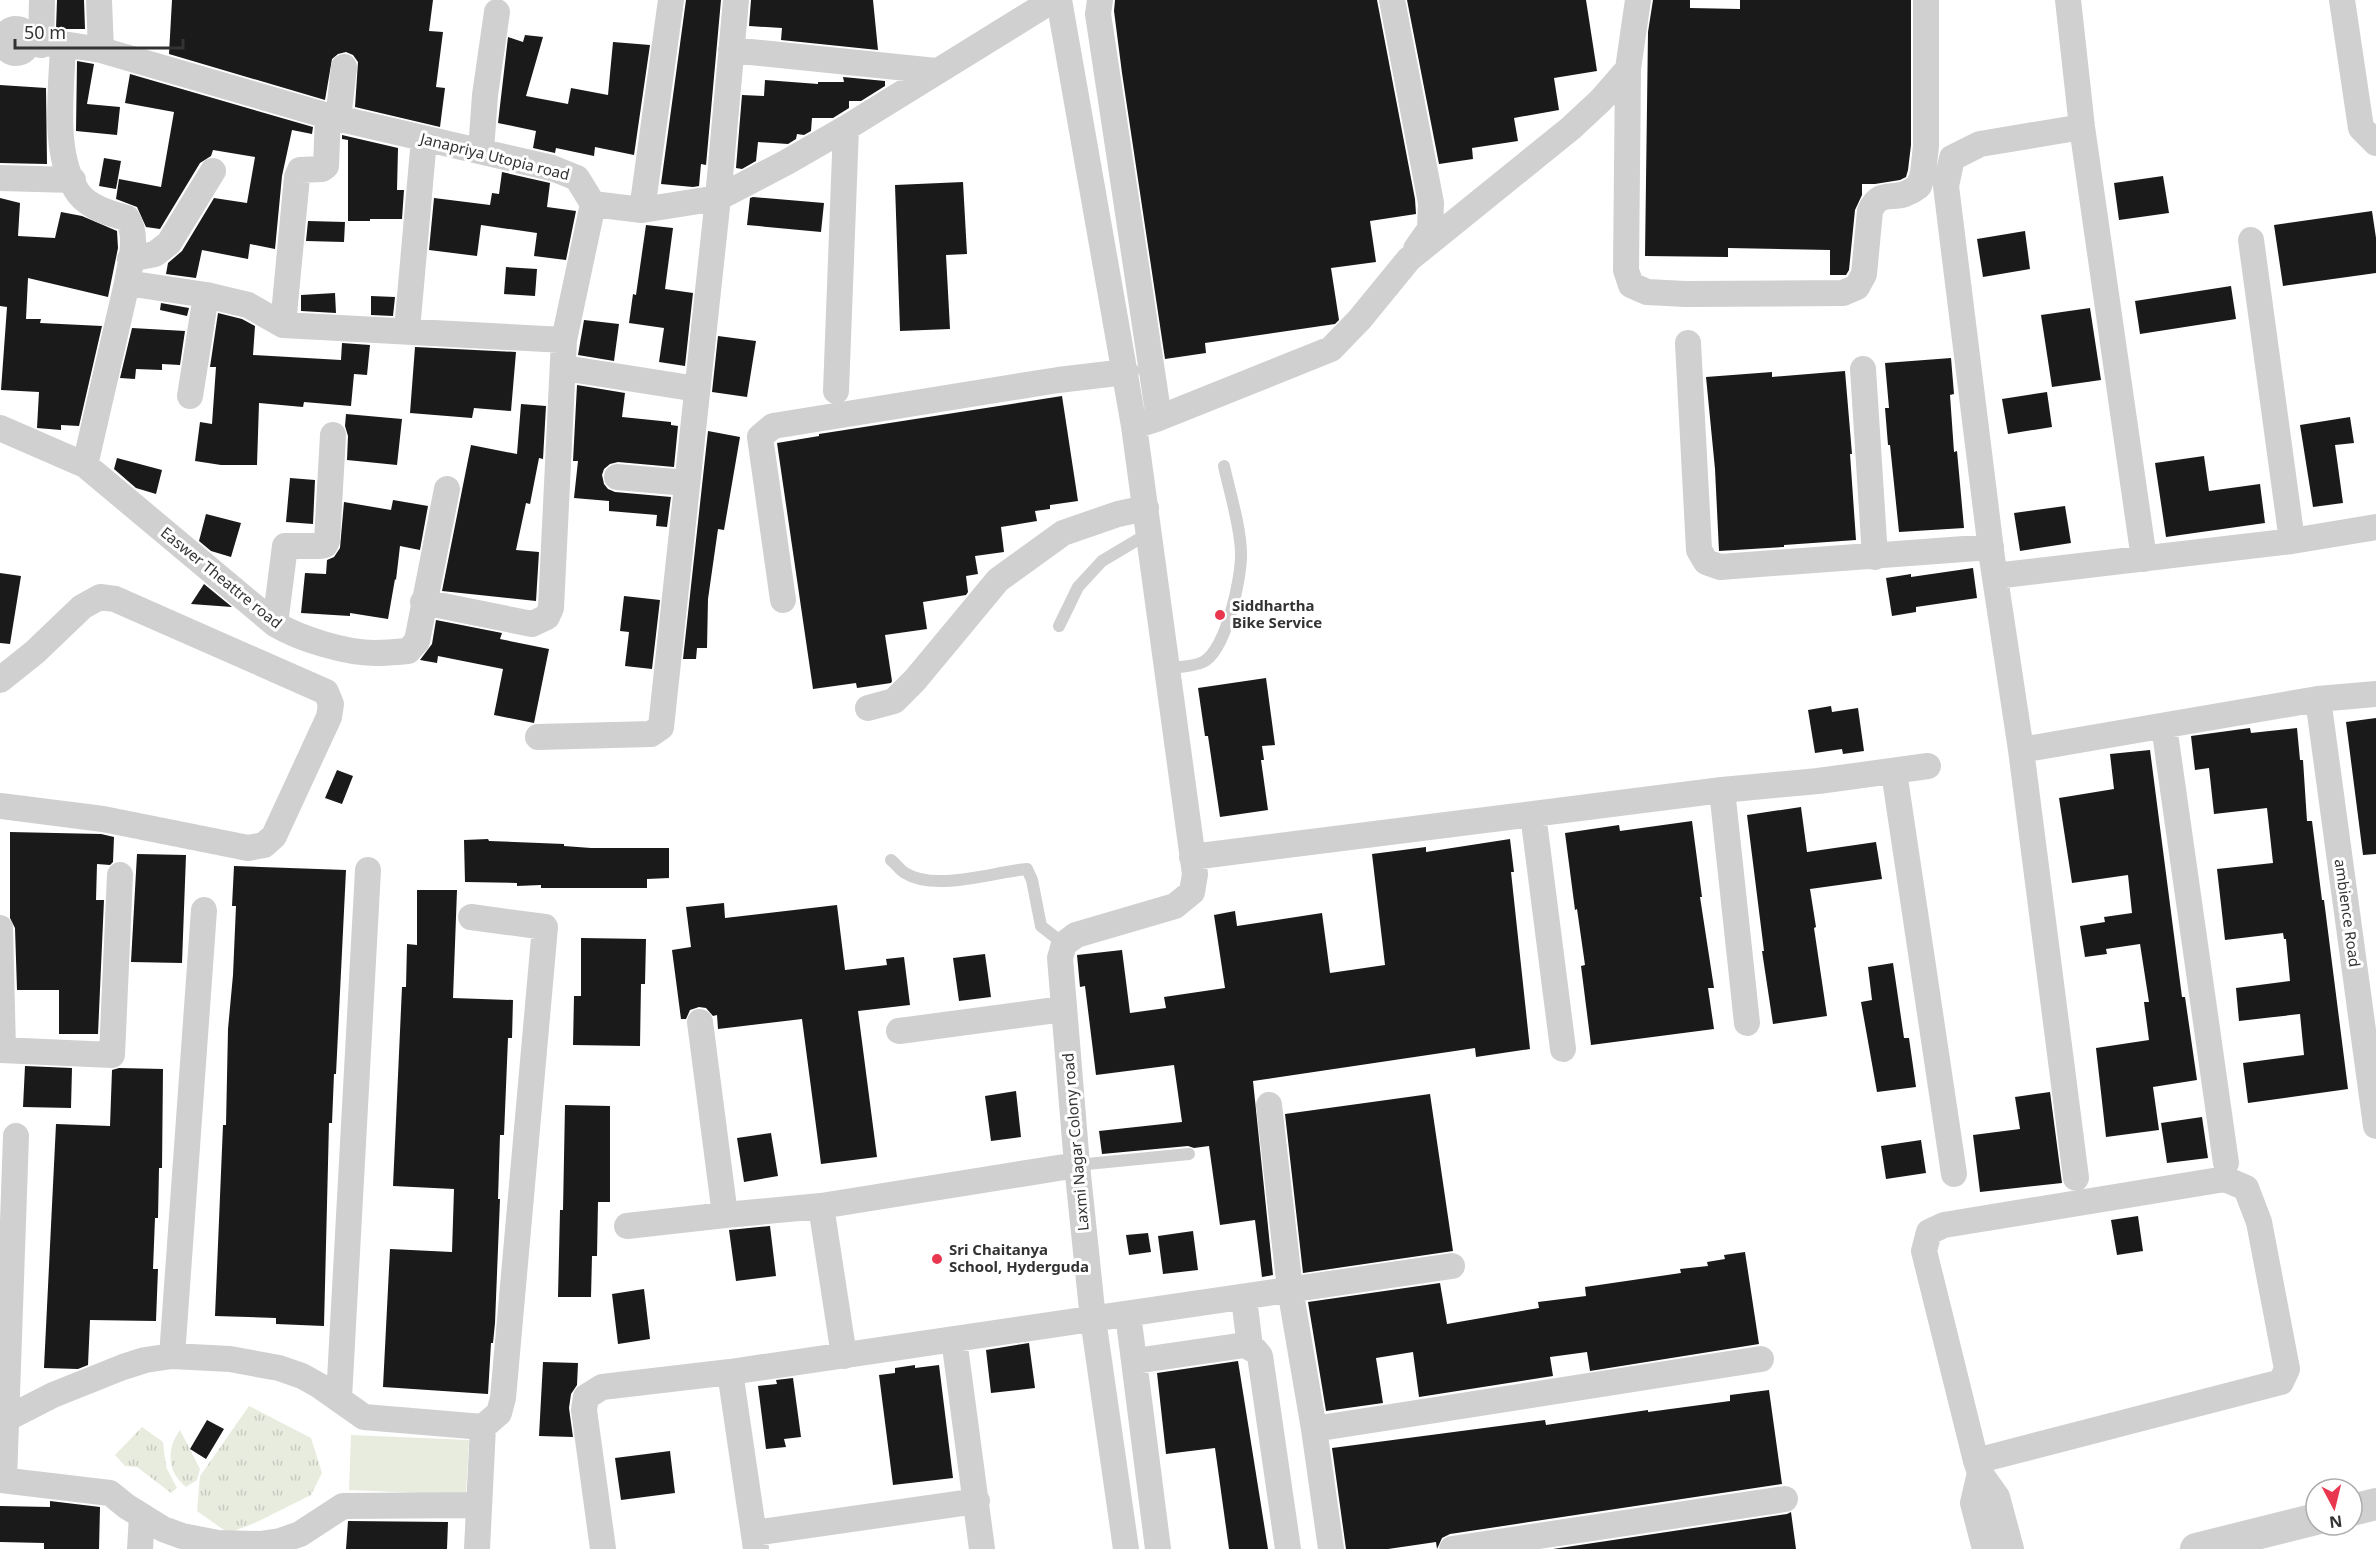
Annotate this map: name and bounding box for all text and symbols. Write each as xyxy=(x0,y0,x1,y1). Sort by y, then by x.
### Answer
scale bar xyxy=(15,12,183,50)
text: 50 m xyxy=(24,20,66,44)
street label: Janapriya Utopia road xyxy=(417,127,572,184)
street label: Easwer Theattre road xyxy=(157,522,286,632)
place label: Siddhartha Bike Service xyxy=(1232,595,1322,632)
marker: Siddhartha Bike Service xyxy=(1213,608,1227,622)
street label: ambience Road xyxy=(2331,858,2365,968)
street label: Laxmi Nagar Colony road xyxy=(1057,1052,1093,1232)
place label: Sri Chaitanya School, Hyderguda xyxy=(949,1239,1089,1276)
marker: Sri Chaitanya School, Hyderguda xyxy=(930,1252,944,1266)
north arrow xyxy=(2304,1477,2364,1537)
text: N xyxy=(2328,1510,2344,1534)

